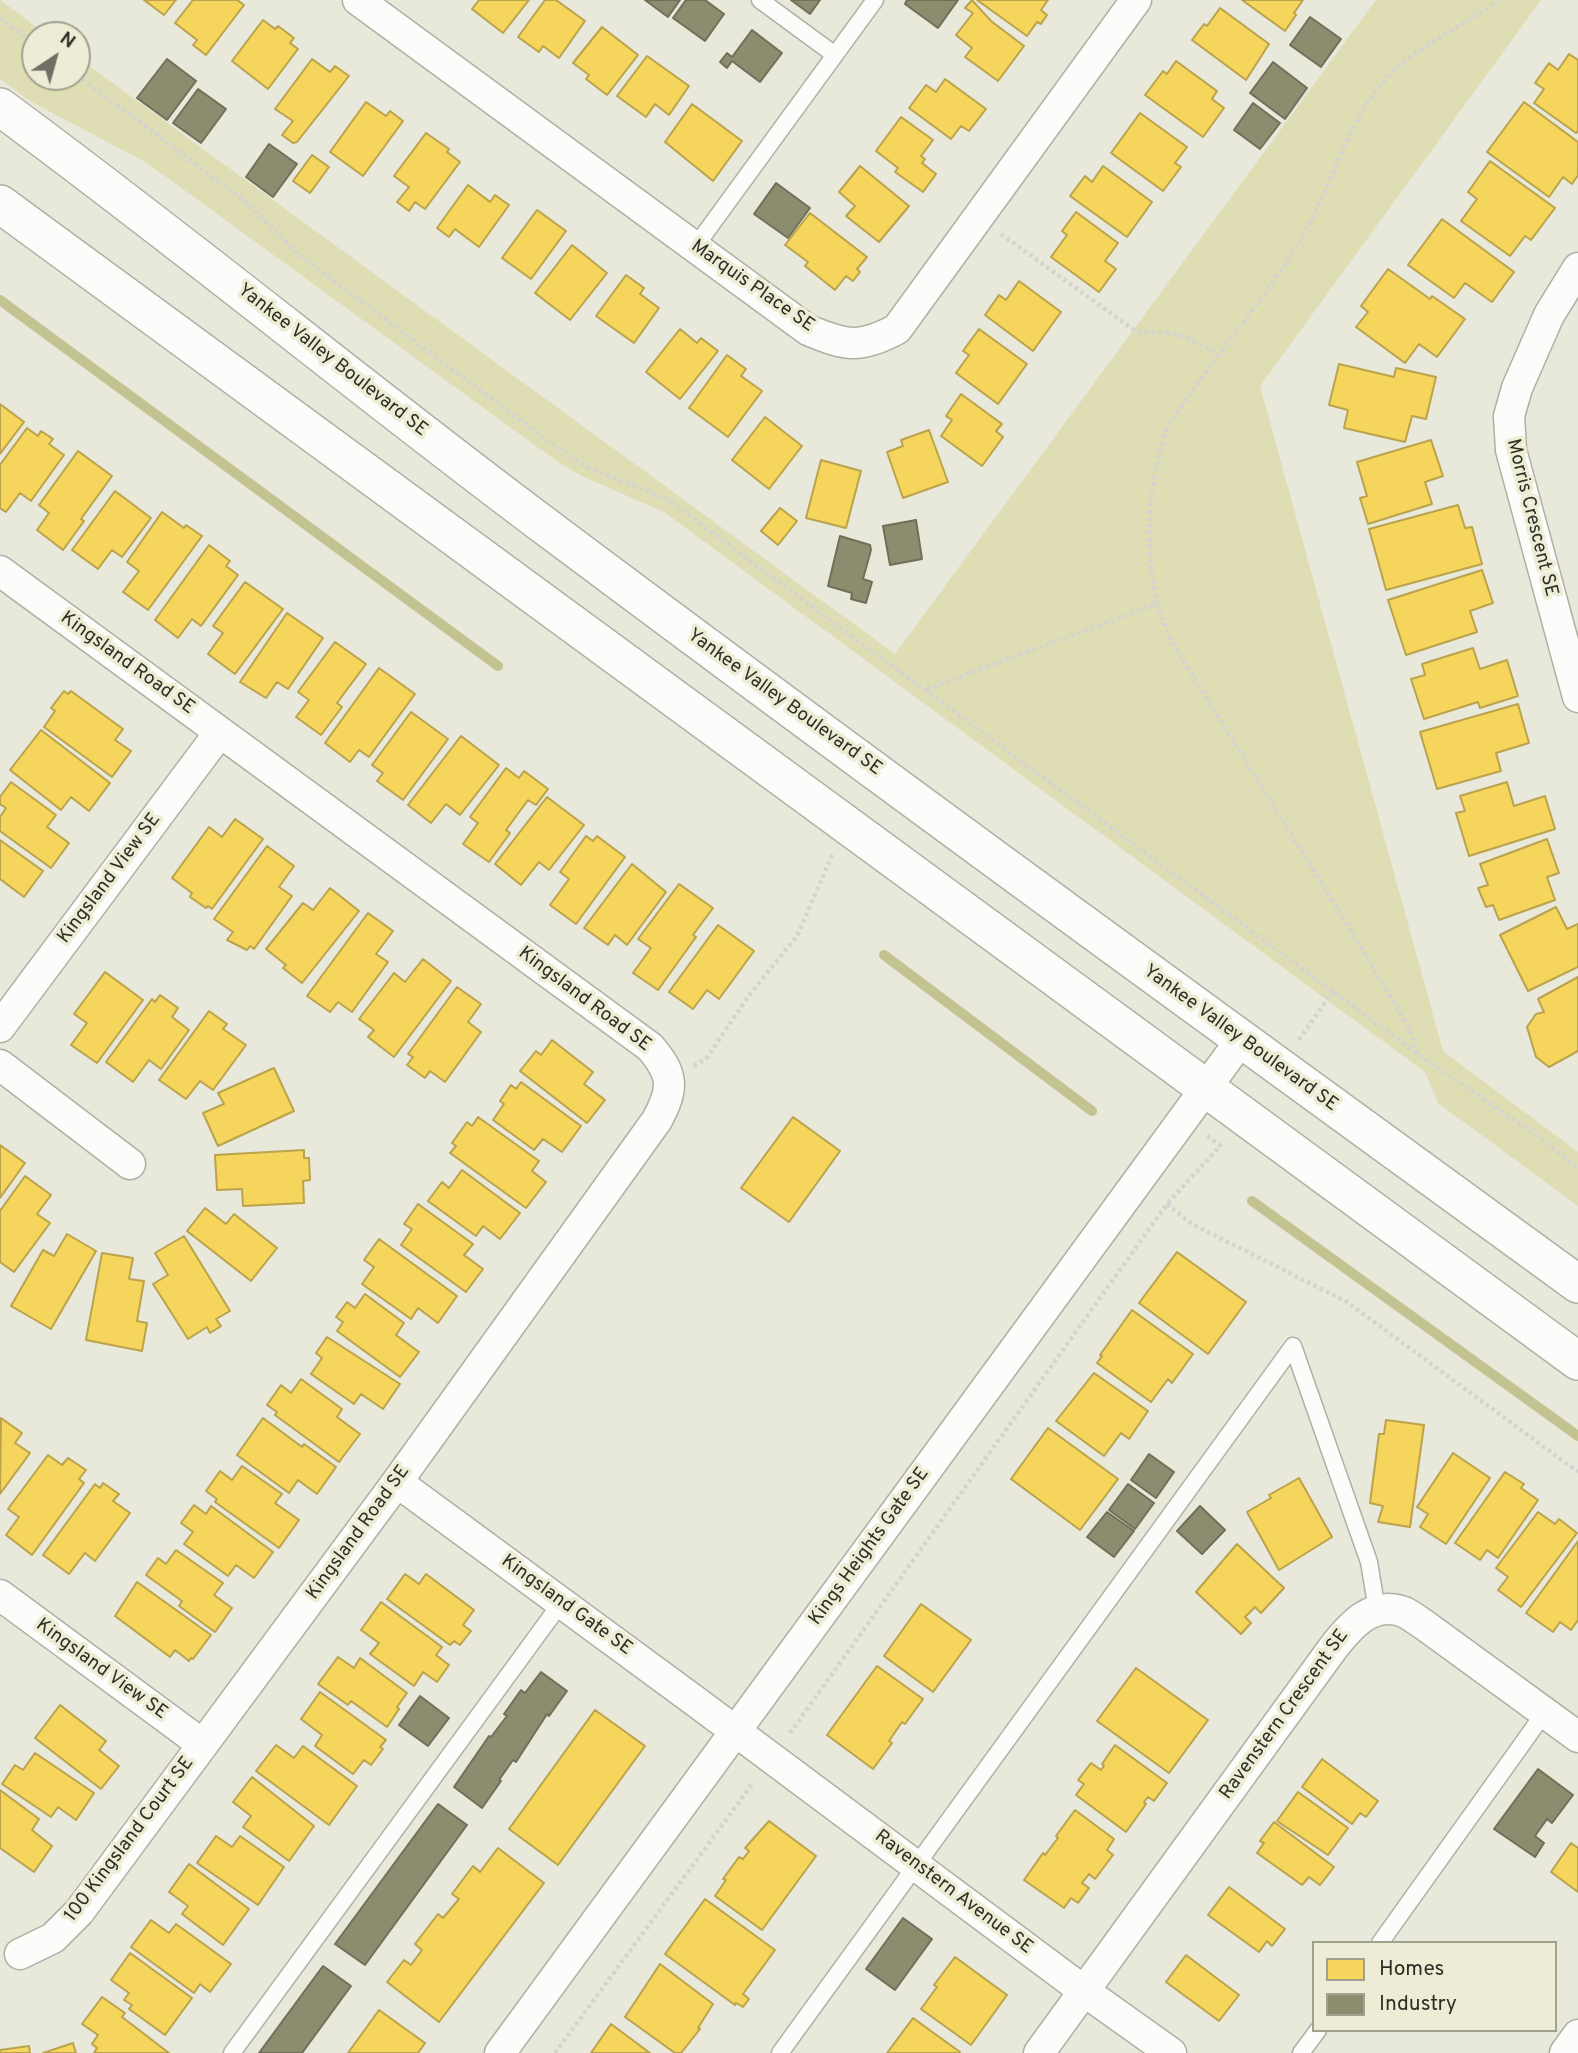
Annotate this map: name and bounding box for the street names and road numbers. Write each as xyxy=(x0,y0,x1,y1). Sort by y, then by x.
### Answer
street label: Marquis Place SE xyxy=(686,236,818,338)
street label: Yankee Valley Boulevard SE xyxy=(232,280,432,442)
street label: Morris Crescent SE xyxy=(1500,437,1562,599)
street label: Kingsland Road SE xyxy=(55,608,199,720)
street label: Yankee Valley Boulevard SE xyxy=(682,625,886,781)
street label: Kingsland View SE xyxy=(54,809,166,949)
street label: Kingsland Road SE xyxy=(513,943,655,1057)
street label: Yankee Valley Boulevard SE xyxy=(1138,961,1342,1117)
street label: Kingsland Road SE xyxy=(303,1461,415,1605)
street label: Kings Heights Gate SE xyxy=(805,1464,935,1630)
street label: Kingsland Gate SE xyxy=(496,1551,636,1661)
street label: Kingsland View SE xyxy=(31,1615,171,1725)
street label: Ravenstern Crescent SE xyxy=(1216,1626,1354,1804)
street label: 100 Kingsland Court SE xyxy=(60,1753,200,1927)
street label: Ravenstern Avenue SE xyxy=(869,1826,1037,1960)

